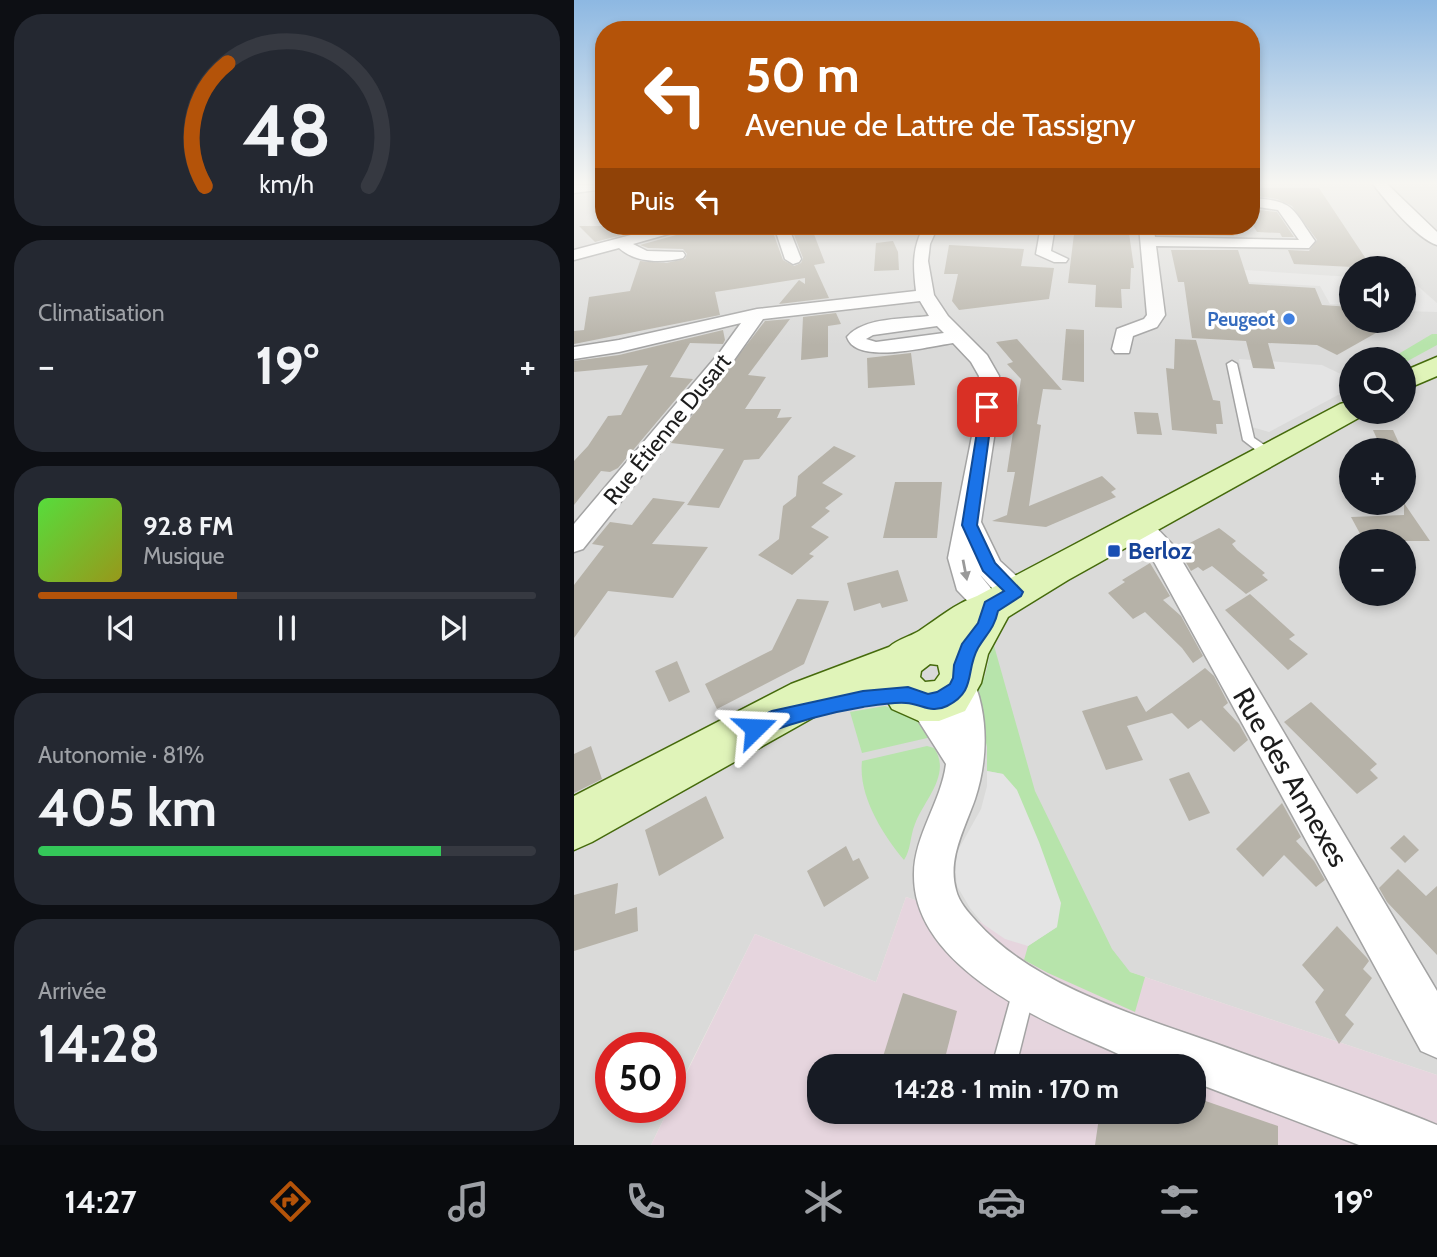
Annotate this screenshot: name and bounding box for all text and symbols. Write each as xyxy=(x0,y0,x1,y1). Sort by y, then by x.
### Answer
text: 50 m xyxy=(745,45,860,104)
icon: left xyxy=(630,49,721,140)
text: 48 xyxy=(242,86,332,174)
text: Avenue de Lattre de Tassigny xyxy=(745,105,1136,144)
text: km/h xyxy=(260,169,314,199)
icon: left xyxy=(689,182,727,220)
text: Puis xyxy=(630,185,675,217)
map controls xyxy=(1339,256,1416,606)
button: sound xyxy=(1339,256,1416,333)
text: Climatisation xyxy=(38,299,165,327)
place label: Peugeot xyxy=(1207,308,1275,331)
marker: Peugeot xyxy=(1281,311,1297,327)
text: 19° xyxy=(255,334,319,397)
text: − xyxy=(38,342,55,389)
text: + xyxy=(519,342,536,389)
street label: Rue Étienne Dusart xyxy=(597,347,737,510)
button: search xyxy=(1339,347,1416,424)
pin xyxy=(957,377,1017,437)
icon: arrive xyxy=(968,388,1006,426)
button: + xyxy=(1339,438,1416,515)
text: 92.8 FM xyxy=(143,510,234,542)
button: − xyxy=(1339,529,1416,606)
place label: Berloz xyxy=(1128,537,1192,565)
text: Musique xyxy=(143,542,225,570)
marker: Berloz xyxy=(1106,543,1122,559)
one-way arrow xyxy=(959,559,970,581)
icon: previous xyxy=(102,609,140,647)
icon: pause xyxy=(268,609,306,647)
icon: next xyxy=(434,609,472,647)
street label: Rue des Annexes xyxy=(1226,681,1356,873)
position arrow xyxy=(718,691,792,765)
text: Autonomie · 81% xyxy=(38,741,205,769)
text: 405 km xyxy=(38,776,217,839)
text: Arrivée xyxy=(38,977,106,1005)
text: 14:28 xyxy=(38,1012,160,1075)
speed limit sign: 50 xyxy=(595,1032,686,1123)
text: 14:28 · 1 min · 170 m xyxy=(894,1073,1119,1105)
icon: directions xyxy=(266,1177,315,1226)
icon: music xyxy=(444,1177,493,1226)
icon: phone xyxy=(621,1177,670,1226)
icon: climate xyxy=(799,1177,848,1226)
icon: car xyxy=(977,1177,1026,1226)
icon: filters xyxy=(1155,1177,1204,1226)
text: 14:27 xyxy=(64,1182,137,1221)
text: 19° xyxy=(1333,1182,1372,1221)

